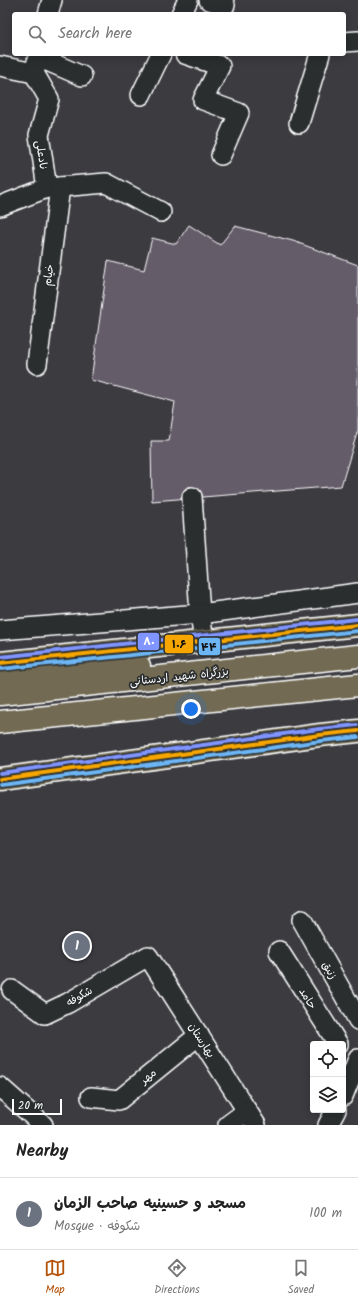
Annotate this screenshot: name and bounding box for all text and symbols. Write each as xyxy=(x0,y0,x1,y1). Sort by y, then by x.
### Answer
search box xyxy=(12,12,346,56)
text: Search here xyxy=(58,22,132,46)
icon: search xyxy=(26,23,48,45)
street label: نادعلی xyxy=(30,139,52,171)
street label: خیام xyxy=(39,263,59,287)
line badge: ۸۰ xyxy=(137,632,160,651)
text: ۸۰ xyxy=(143,633,155,651)
line badge: ۱۰۶ xyxy=(164,634,194,654)
text: ۱۰۶ xyxy=(172,636,187,654)
line badge: ۴۴ xyxy=(198,637,221,656)
text: ۴۴ xyxy=(201,639,217,657)
street label: بزرگراه شهید اردستانی xyxy=(129,663,230,691)
your location xyxy=(181,699,201,719)
pin: 1 xyxy=(64,931,90,961)
street label: زنبق xyxy=(317,958,341,983)
street label: شکوفه xyxy=(63,982,96,1012)
street label: حامد xyxy=(294,984,321,1013)
street label: بهارستان xyxy=(183,1019,219,1062)
map controls xyxy=(310,1041,346,1113)
button: locate xyxy=(310,1041,346,1077)
street label: مهر xyxy=(136,1065,161,1090)
button: layers xyxy=(310,1077,346,1113)
scale bar xyxy=(12,1097,62,1116)
text: 20 m xyxy=(18,1097,43,1115)
text: Nearby xyxy=(16,1138,68,1165)
text: مسجد و حسینیه صاحب الزمان xyxy=(54,1192,246,1216)
text: 1 xyxy=(27,1203,31,1224)
text: 100 m xyxy=(309,1203,342,1224)
text: Mosque · شکوفه xyxy=(54,1216,140,1237)
tab: Map xyxy=(44,1257,66,1299)
tab: Directions xyxy=(154,1257,200,1299)
tab: Saved xyxy=(288,1257,314,1299)

